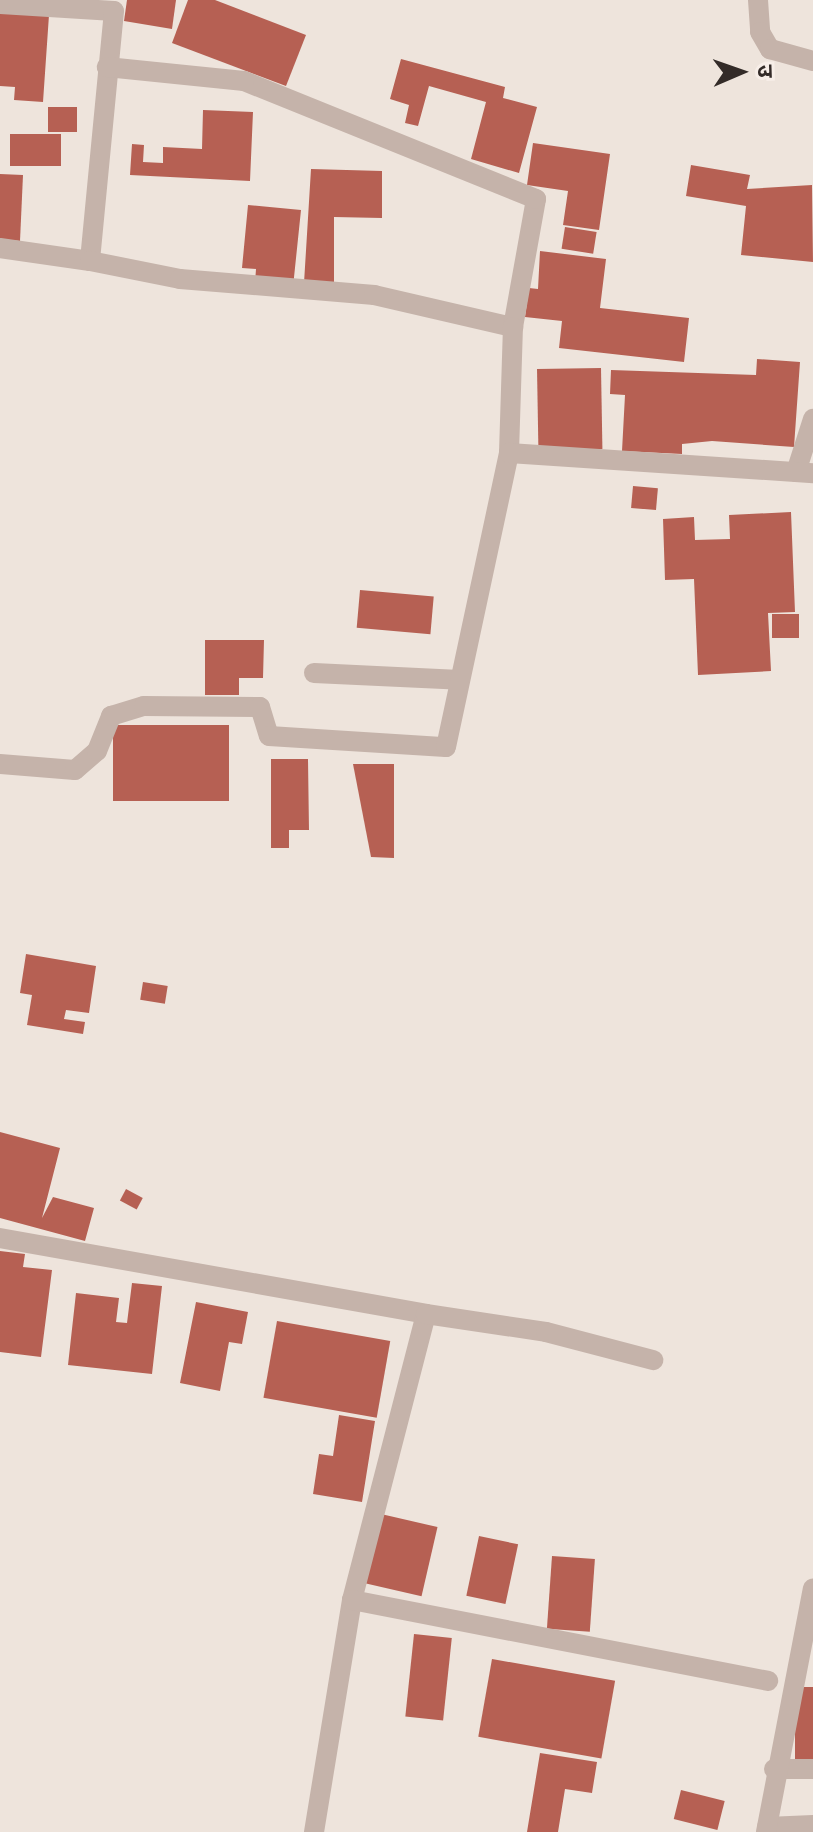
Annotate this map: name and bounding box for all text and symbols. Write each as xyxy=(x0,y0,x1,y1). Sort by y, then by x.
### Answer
north arrow xyxy=(701,32,781,112)
text: उ xyxy=(752,64,779,78)

